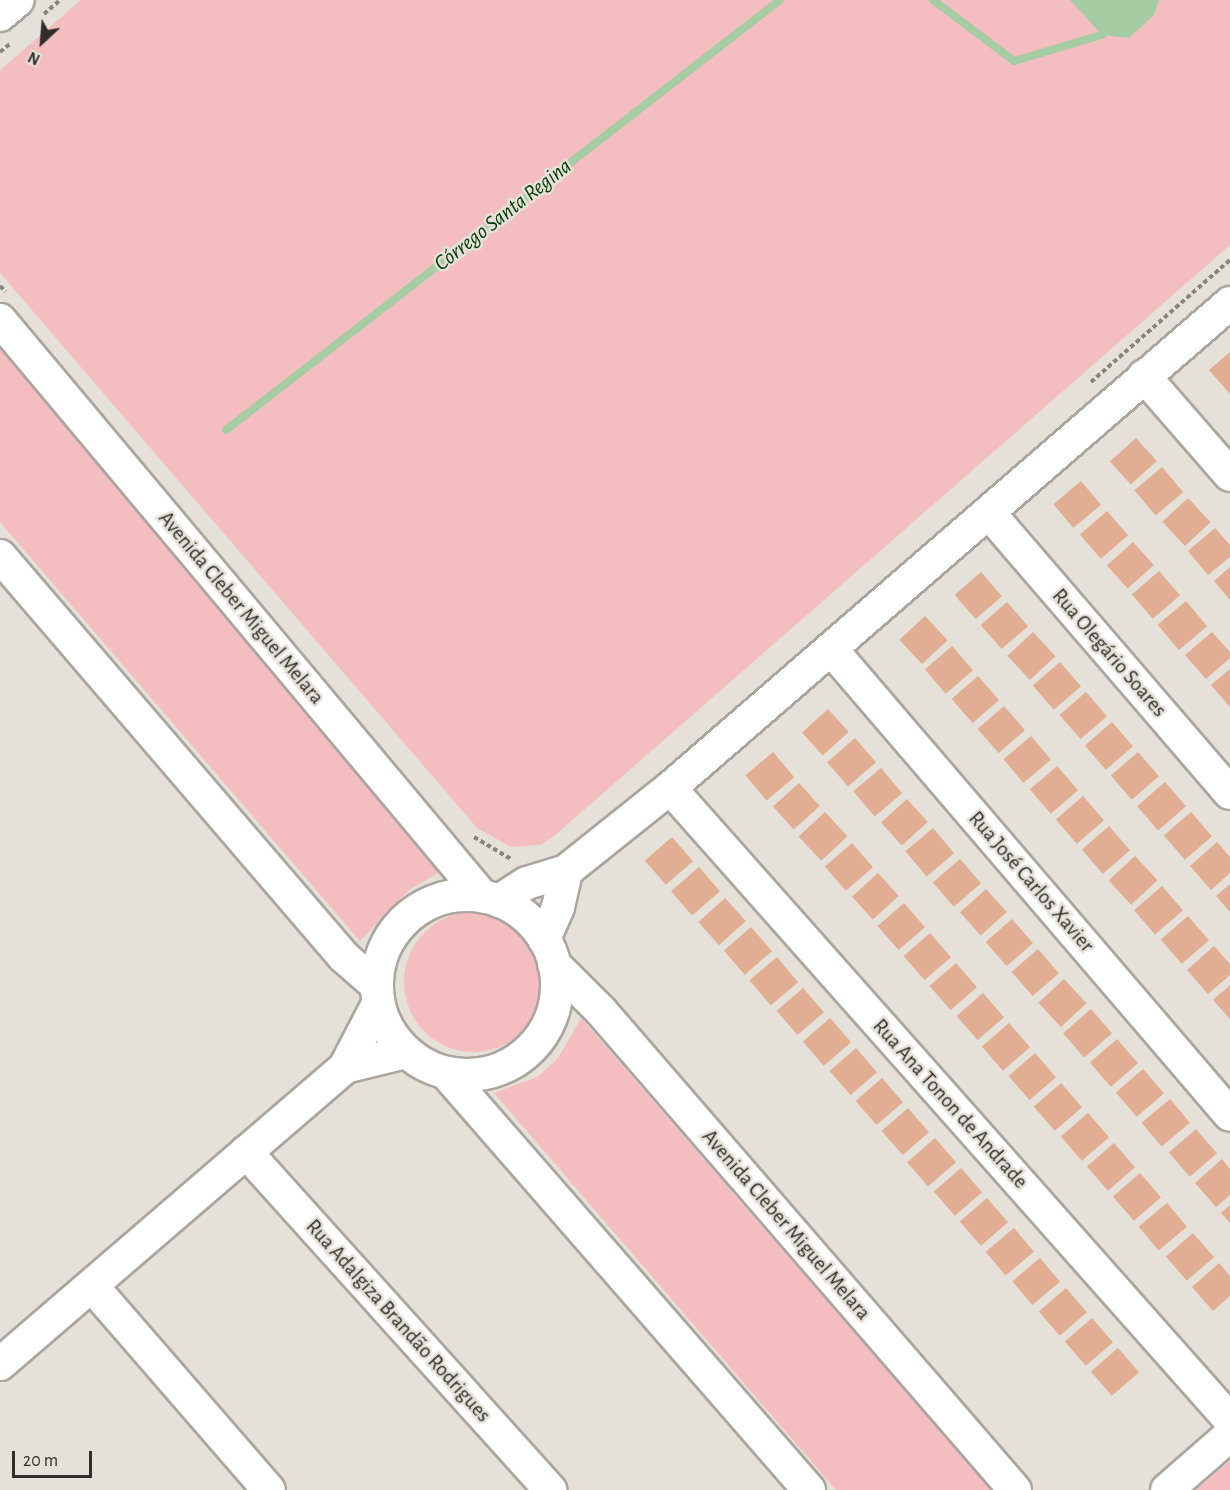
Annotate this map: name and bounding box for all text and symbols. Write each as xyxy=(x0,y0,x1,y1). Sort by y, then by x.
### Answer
north arrow xyxy=(12,12,72,72)
text: N xyxy=(26,49,43,68)
water label: Córrego Santa Regina xyxy=(429,153,577,277)
street label: Avenida Cleber Miguel Melara xyxy=(153,506,329,710)
street label: Rua Olegário Soares xyxy=(1046,584,1172,722)
street label: Rua José Carlos Xavier xyxy=(963,806,1099,958)
street label: Rua Ana Tonon de Andrade xyxy=(867,1014,1033,1194)
street label: Avenida Cleber Miguel Melara xyxy=(696,1125,876,1325)
street label: Rua Adalgiza Brandão Rodrigues xyxy=(300,1214,496,1428)
scale bar xyxy=(15,1439,94,1477)
text: 20 m xyxy=(23,1452,58,1470)

